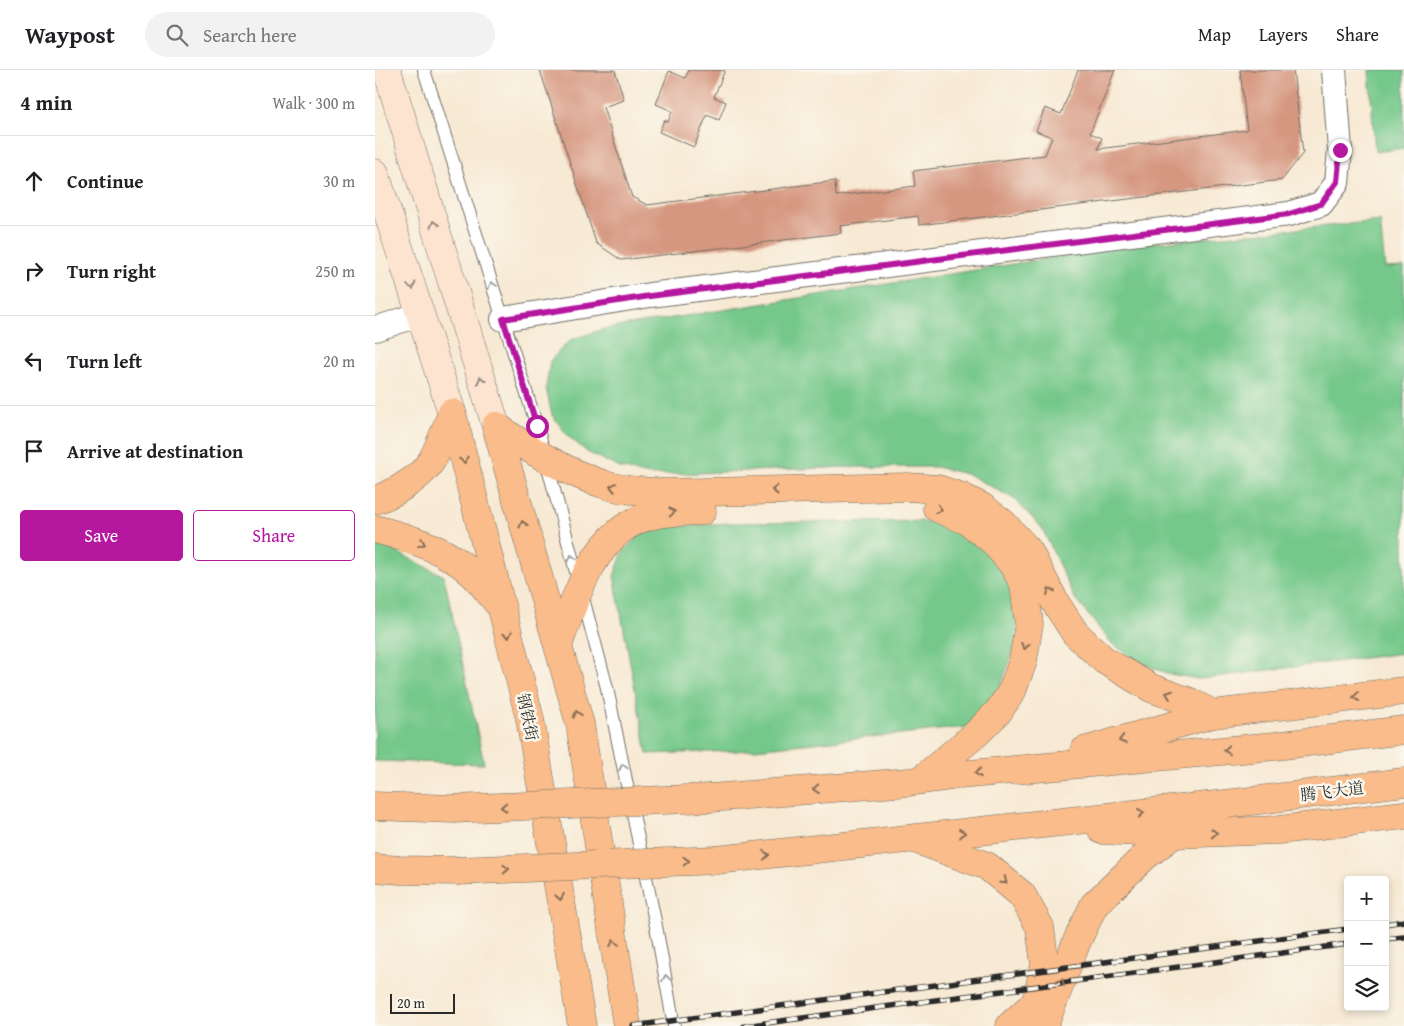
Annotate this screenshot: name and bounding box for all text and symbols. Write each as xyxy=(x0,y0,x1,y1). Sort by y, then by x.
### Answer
search box xyxy=(145,12,495,57)
text: Waypost xyxy=(25,17,115,52)
icon: search xyxy=(163,21,191,49)
text: Search here xyxy=(203,21,297,49)
text: Map xyxy=(1198,21,1231,48)
text: Layers xyxy=(1259,21,1308,48)
text: Share xyxy=(1336,21,1379,48)
text: 4 min xyxy=(20,87,72,118)
text: Walk · 300 m xyxy=(272,91,355,115)
route end xyxy=(1329,139,1352,162)
icon: ahead xyxy=(20,167,48,195)
text: Continue xyxy=(67,167,144,195)
text: 30 m xyxy=(323,169,355,193)
one-way arrow xyxy=(430,220,440,229)
icon: right xyxy=(20,257,48,285)
text: Turn right xyxy=(67,257,156,285)
text: 250 m xyxy=(315,259,355,283)
one-way arrow xyxy=(406,281,416,289)
one-way arrow xyxy=(488,281,498,290)
icon: left xyxy=(20,347,48,375)
text: Turn left xyxy=(67,347,142,375)
text: 20 m xyxy=(323,349,355,373)
one-way arrow xyxy=(477,376,487,384)
route start xyxy=(526,415,549,438)
icon: arrive xyxy=(20,437,48,465)
text: Arrive at destination xyxy=(67,437,243,465)
one-way arrow xyxy=(458,456,469,465)
one-way arrow xyxy=(609,482,617,492)
one-way arrow xyxy=(771,485,779,496)
one-way arrow xyxy=(934,503,943,514)
one-way arrow xyxy=(668,507,676,517)
button: Save xyxy=(20,510,183,561)
button: Share xyxy=(193,510,355,561)
one-way arrow xyxy=(518,519,529,528)
one-way arrow xyxy=(417,537,426,547)
one-way arrow xyxy=(568,555,578,563)
one-way arrow xyxy=(1045,587,1056,596)
one-way arrow xyxy=(502,630,513,639)
one-way arrow xyxy=(1021,642,1031,651)
one-way arrow xyxy=(1165,690,1174,700)
street label: 钢铁街 xyxy=(511,691,545,743)
one-way arrow xyxy=(1351,691,1359,702)
one-way arrow xyxy=(572,710,582,718)
one-way arrow xyxy=(1119,734,1127,744)
one-way arrow xyxy=(1222,745,1230,756)
one-way arrow xyxy=(618,763,629,772)
one-way arrow xyxy=(973,767,981,778)
street label: 腾飞大道 xyxy=(1299,775,1365,807)
one-way arrow xyxy=(812,784,820,795)
one-way arrow xyxy=(500,801,508,812)
one-way arrow xyxy=(1137,808,1145,819)
one-way arrow xyxy=(1211,827,1219,838)
one-way arrow xyxy=(958,828,966,839)
one-way arrow xyxy=(762,850,770,861)
one-way arrow xyxy=(682,856,690,867)
one-way arrow xyxy=(502,864,510,874)
one-way arrow xyxy=(999,875,1008,884)
map controls xyxy=(1344,876,1389,1011)
button: + xyxy=(1344,876,1389,921)
one-way arrow xyxy=(555,892,565,901)
button: − xyxy=(1344,921,1389,966)
one-way arrow xyxy=(609,939,620,947)
button: layers xyxy=(1344,966,1389,1011)
one-way arrow xyxy=(661,974,671,982)
one-way arrow xyxy=(1055,978,1066,987)
scale bar xyxy=(390,991,455,1014)
text: 20 m xyxy=(397,993,425,1013)

